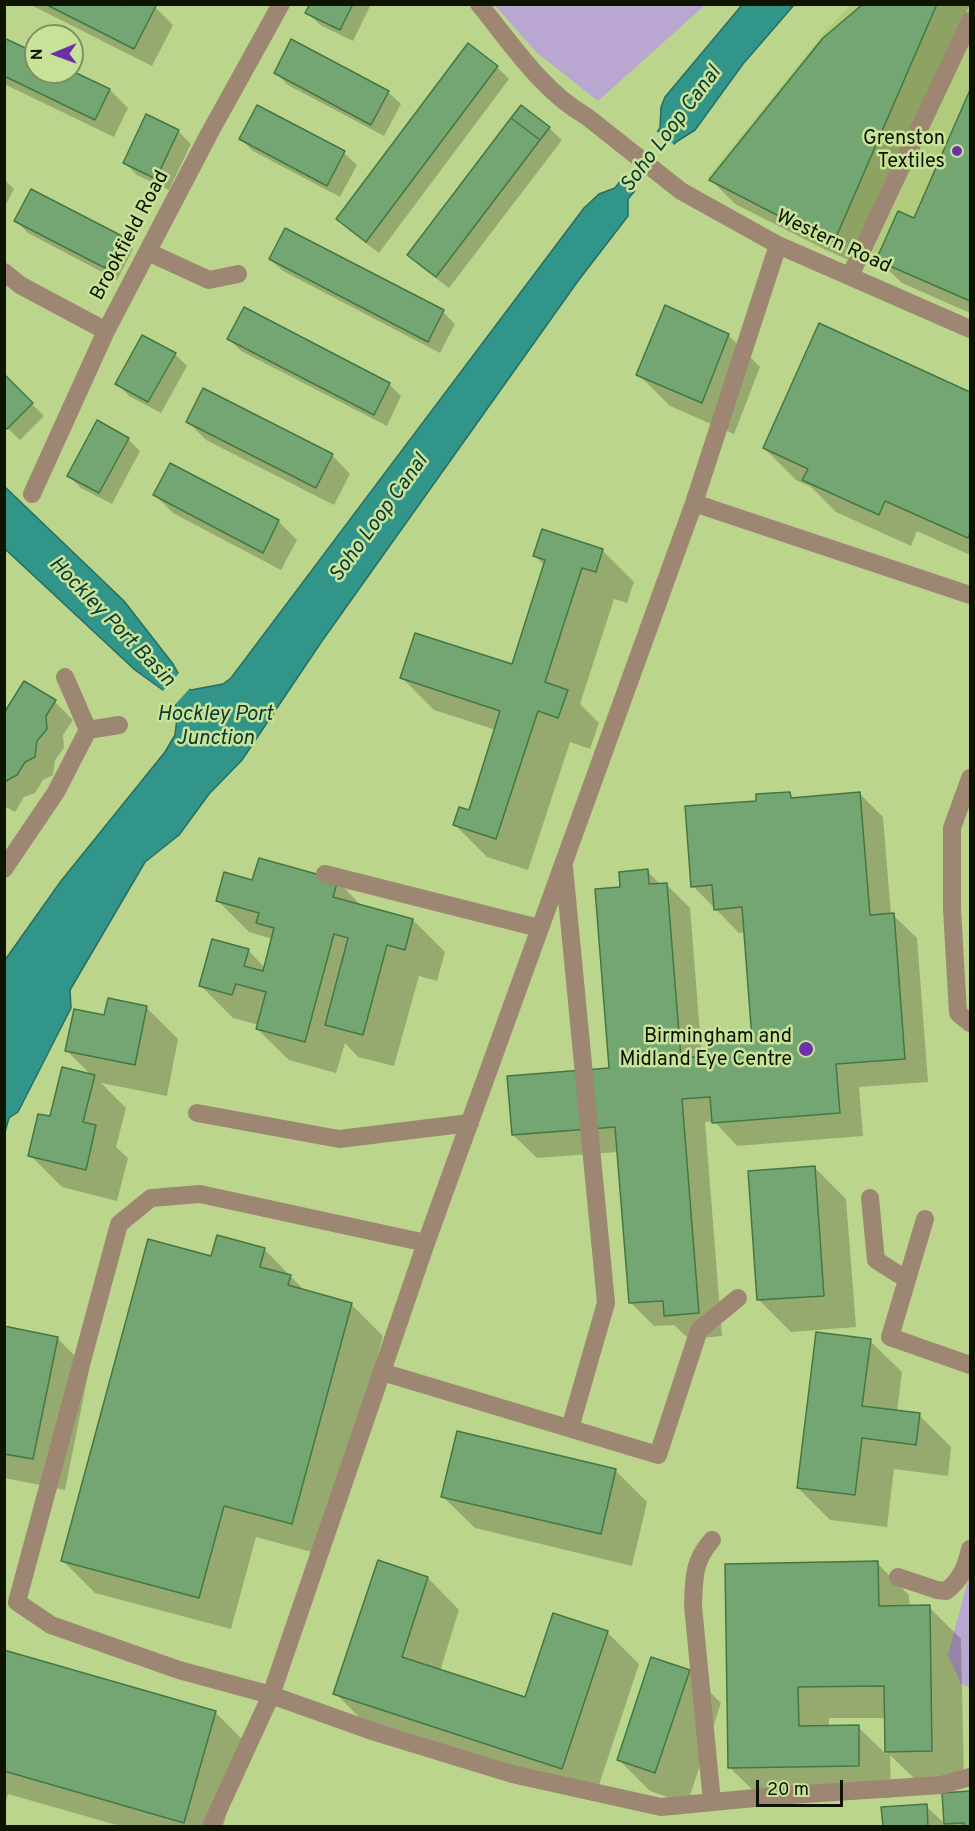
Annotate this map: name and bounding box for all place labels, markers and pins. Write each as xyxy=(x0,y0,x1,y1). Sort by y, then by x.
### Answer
place label: Grenston Textiles xyxy=(863,128,945,175)
marker: Grenston Textiles xyxy=(950,144,964,158)
place label: Birmingham and Midland Eye Centre xyxy=(619,1026,792,1073)
marker: Birmingham and Midland Eye Centre xyxy=(797,1040,815,1058)

